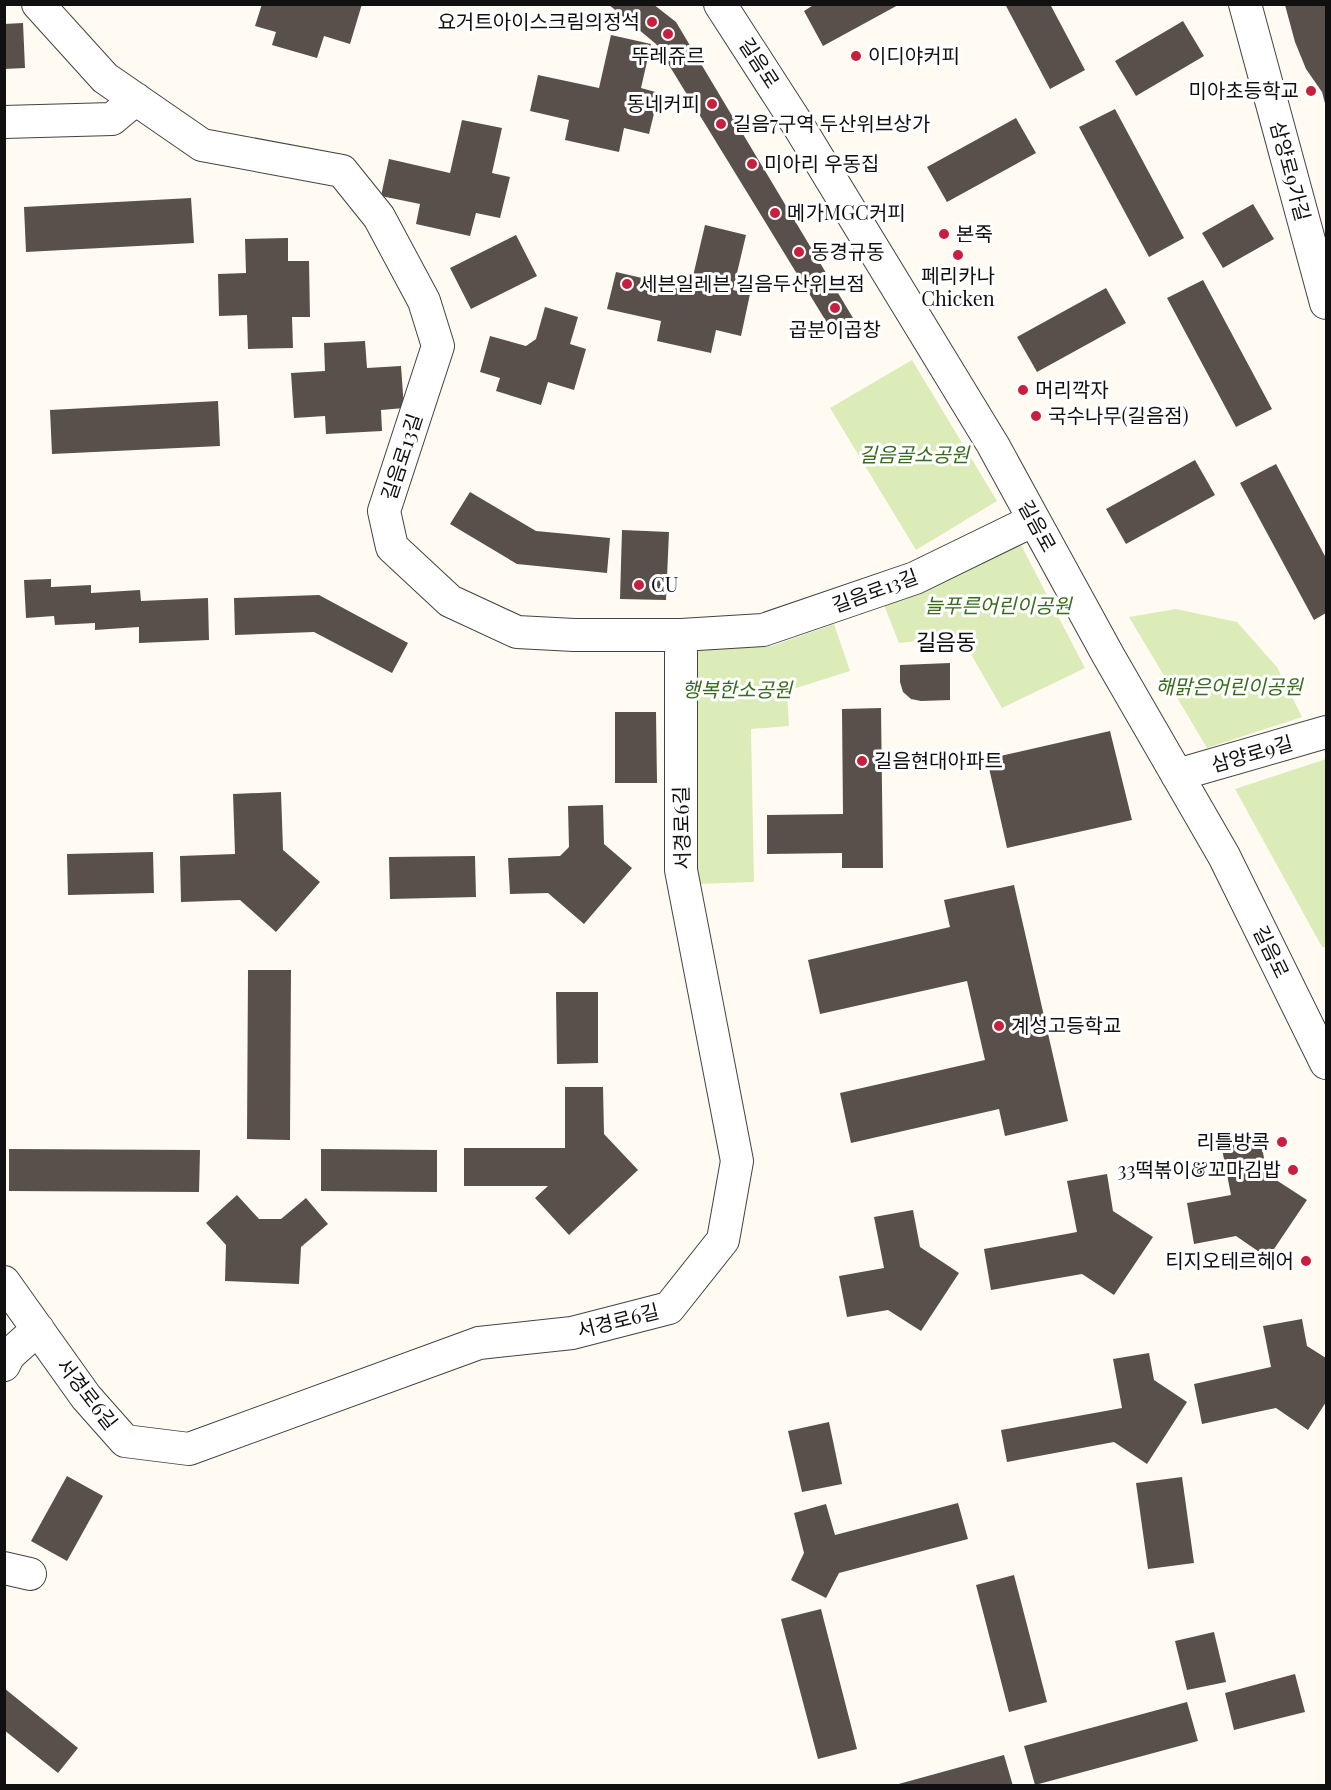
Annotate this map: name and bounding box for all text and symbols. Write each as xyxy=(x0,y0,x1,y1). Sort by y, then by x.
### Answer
place label: 요거트아이스크림의정석 xyxy=(438,7,640,34)
marker: 요거트아이스크림의정석 xyxy=(645,15,659,29)
marker: 뚜레쥬르 xyxy=(661,27,675,41)
street label: 길음로 xyxy=(734,32,787,93)
place label: 뚜레쥬르 xyxy=(631,41,705,68)
place label: 이디야커피 xyxy=(868,41,960,68)
marker: 이디야커피 xyxy=(849,49,863,63)
place label: 미아초등학교 xyxy=(1189,76,1299,103)
marker: 미아초등학교 xyxy=(1304,84,1318,98)
place label: 동네커피 xyxy=(626,89,700,116)
marker: 동네커피 xyxy=(705,97,719,111)
place label: 길음7구역 두산위브상가 xyxy=(733,109,930,136)
marker: 길음7구역 두산위브상가 xyxy=(714,117,728,131)
street label: 삼양로9가길 xyxy=(1265,118,1318,223)
place label: 미아리 우동집 xyxy=(764,149,879,176)
marker: 미아리 우동집 xyxy=(745,157,759,171)
place label: 메가MGC커피 xyxy=(787,198,906,225)
marker: 메가MGC커피 xyxy=(768,206,782,220)
place label: 본죽 xyxy=(956,219,993,246)
marker: 본죽 xyxy=(937,227,951,241)
place label: 동경규동 xyxy=(811,237,885,264)
marker: 동경규동 xyxy=(792,245,806,259)
marker: 페리카나 Chicken xyxy=(951,248,965,262)
place label: 페리카나 Chicken xyxy=(921,261,995,311)
place label: 세븐일레븐 길음두산위브점 xyxy=(639,269,865,296)
marker: 세븐일레븐 길음두산위브점 xyxy=(620,277,634,291)
marker: 곱분이곱창 xyxy=(828,301,842,315)
place label: 곱분이곱창 xyxy=(789,315,881,342)
place label: 머리깍자 xyxy=(1035,375,1109,402)
marker: 머리깍자 xyxy=(1016,383,1030,397)
place label: 국수나무(길음점) xyxy=(1048,401,1189,428)
marker: 국수나무(길음점) xyxy=(1029,409,1043,423)
street label: 길음로13길 xyxy=(374,410,427,503)
park label: 길음골소공원 xyxy=(859,440,971,467)
street label: 길음로 xyxy=(1013,495,1064,556)
street label: 길음로13길 xyxy=(828,562,921,618)
place label: CU xyxy=(651,570,679,597)
marker: CU xyxy=(632,578,646,592)
park label: 늘푸른어린이공원 xyxy=(924,591,1073,618)
district label: 길음동 xyxy=(916,626,976,656)
park label: 해맑은어린이공원 xyxy=(1155,672,1304,699)
park label: 행복한소공원 xyxy=(682,675,794,702)
street label: 삼양로9길 xyxy=(1208,728,1296,777)
place label: 길음현대아파트 xyxy=(874,746,1003,773)
marker: 길음현대아파트 xyxy=(855,754,869,768)
street label: 서경로6길 xyxy=(666,786,695,870)
street label: 길음로 xyxy=(1248,921,1297,982)
place label: 계성고등학교 xyxy=(1011,1011,1121,1038)
marker: 계성고등학교 xyxy=(992,1019,1006,1033)
place label: 리틀방콕 xyxy=(1196,1127,1270,1154)
marker: 리틀방콕 xyxy=(1275,1135,1289,1149)
place label: 33떡볶이&꼬마김밥 xyxy=(1117,1155,1281,1182)
marker: 33떡볶이&꼬마김밥 xyxy=(1286,1163,1300,1177)
place label: 티지오테르헤어 xyxy=(1165,1246,1294,1273)
marker: 티지오테르헤어 xyxy=(1299,1254,1313,1268)
street label: 서경로6길 xyxy=(574,1296,662,1343)
street label: 서경로6길 xyxy=(52,1352,125,1434)

